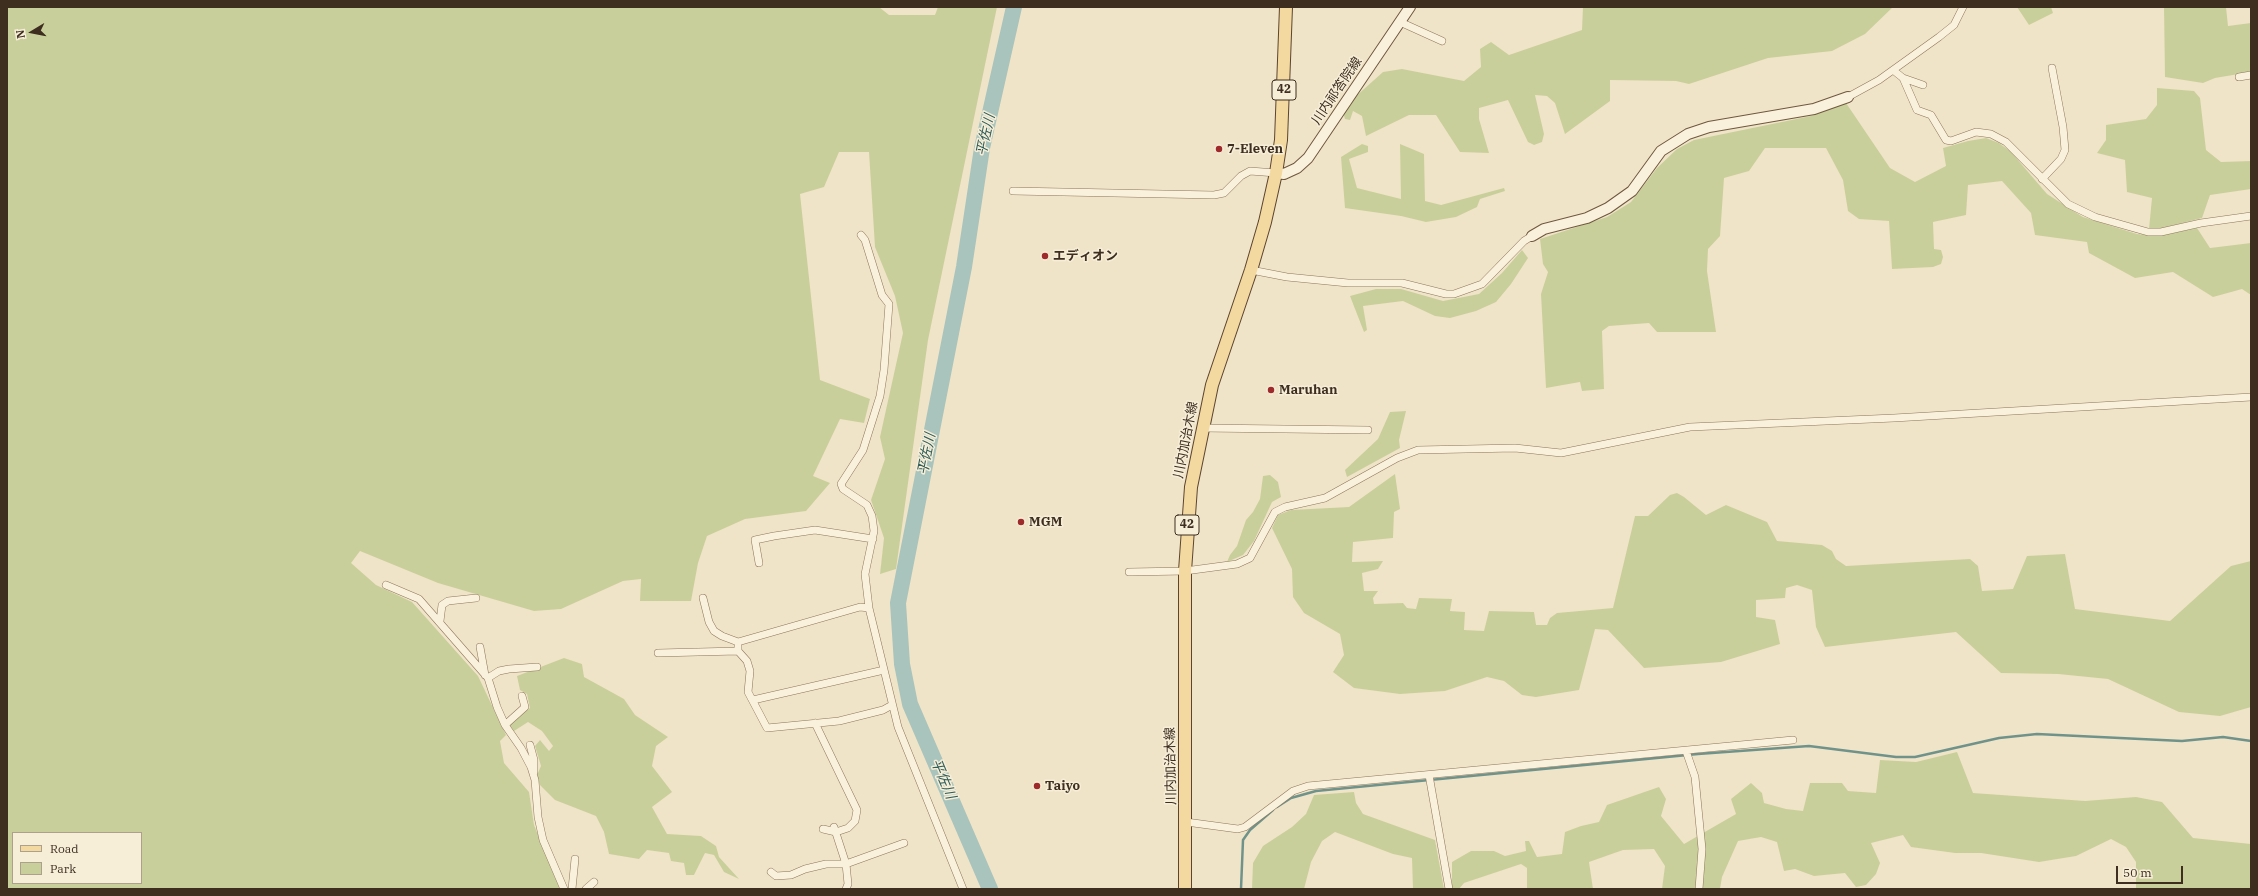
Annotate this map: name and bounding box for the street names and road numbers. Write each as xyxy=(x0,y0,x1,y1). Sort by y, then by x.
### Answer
street label: 川内祁答院線 xyxy=(1309,54,1365,128)
road number: 42 xyxy=(1272,80,1296,100)
street label: 川内加治木線 xyxy=(1171,400,1201,480)
road number: 42 xyxy=(1175,515,1199,535)
street label: 川内加治木線 xyxy=(1163,727,1179,805)

